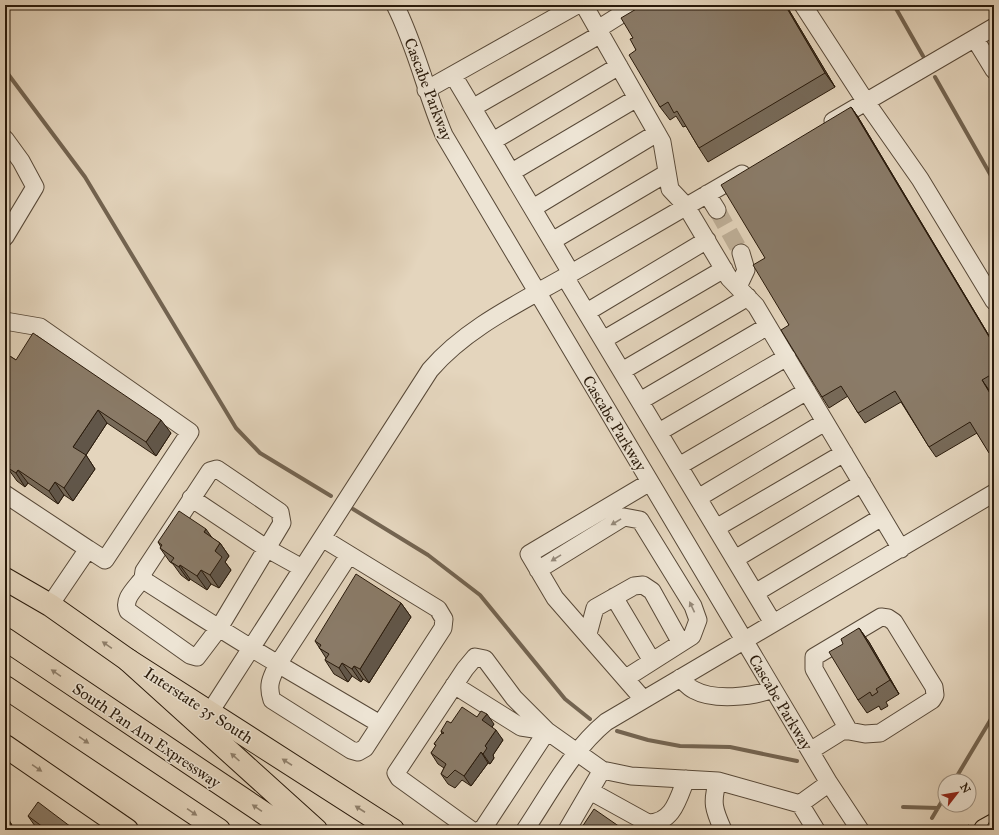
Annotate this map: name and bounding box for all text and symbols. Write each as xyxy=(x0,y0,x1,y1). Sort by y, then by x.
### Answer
street label: Cascabe Parkway xyxy=(400,35,457,144)
street label: Cascabe Parkway xyxy=(579,372,651,475)
one-way arrow xyxy=(611,518,621,526)
one-way arrow xyxy=(550,555,562,562)
one-way arrow xyxy=(689,602,695,613)
one-way arrow xyxy=(101,641,112,649)
street label: Cascabe Parkway xyxy=(745,651,817,754)
street label: Interstate 35 South xyxy=(141,663,257,748)
one-way arrow xyxy=(51,669,61,677)
street label: South Pan Am Expressway xyxy=(69,679,225,792)
one-way arrow xyxy=(79,736,89,744)
one-way arrow xyxy=(230,753,240,762)
one-way arrow xyxy=(282,758,293,766)
one-way arrow xyxy=(32,764,43,772)
north arrow xyxy=(937,773,977,813)
text: N xyxy=(957,781,973,796)
one-way arrow xyxy=(251,804,262,812)
one-way arrow xyxy=(355,805,365,813)
one-way arrow xyxy=(187,808,197,816)

